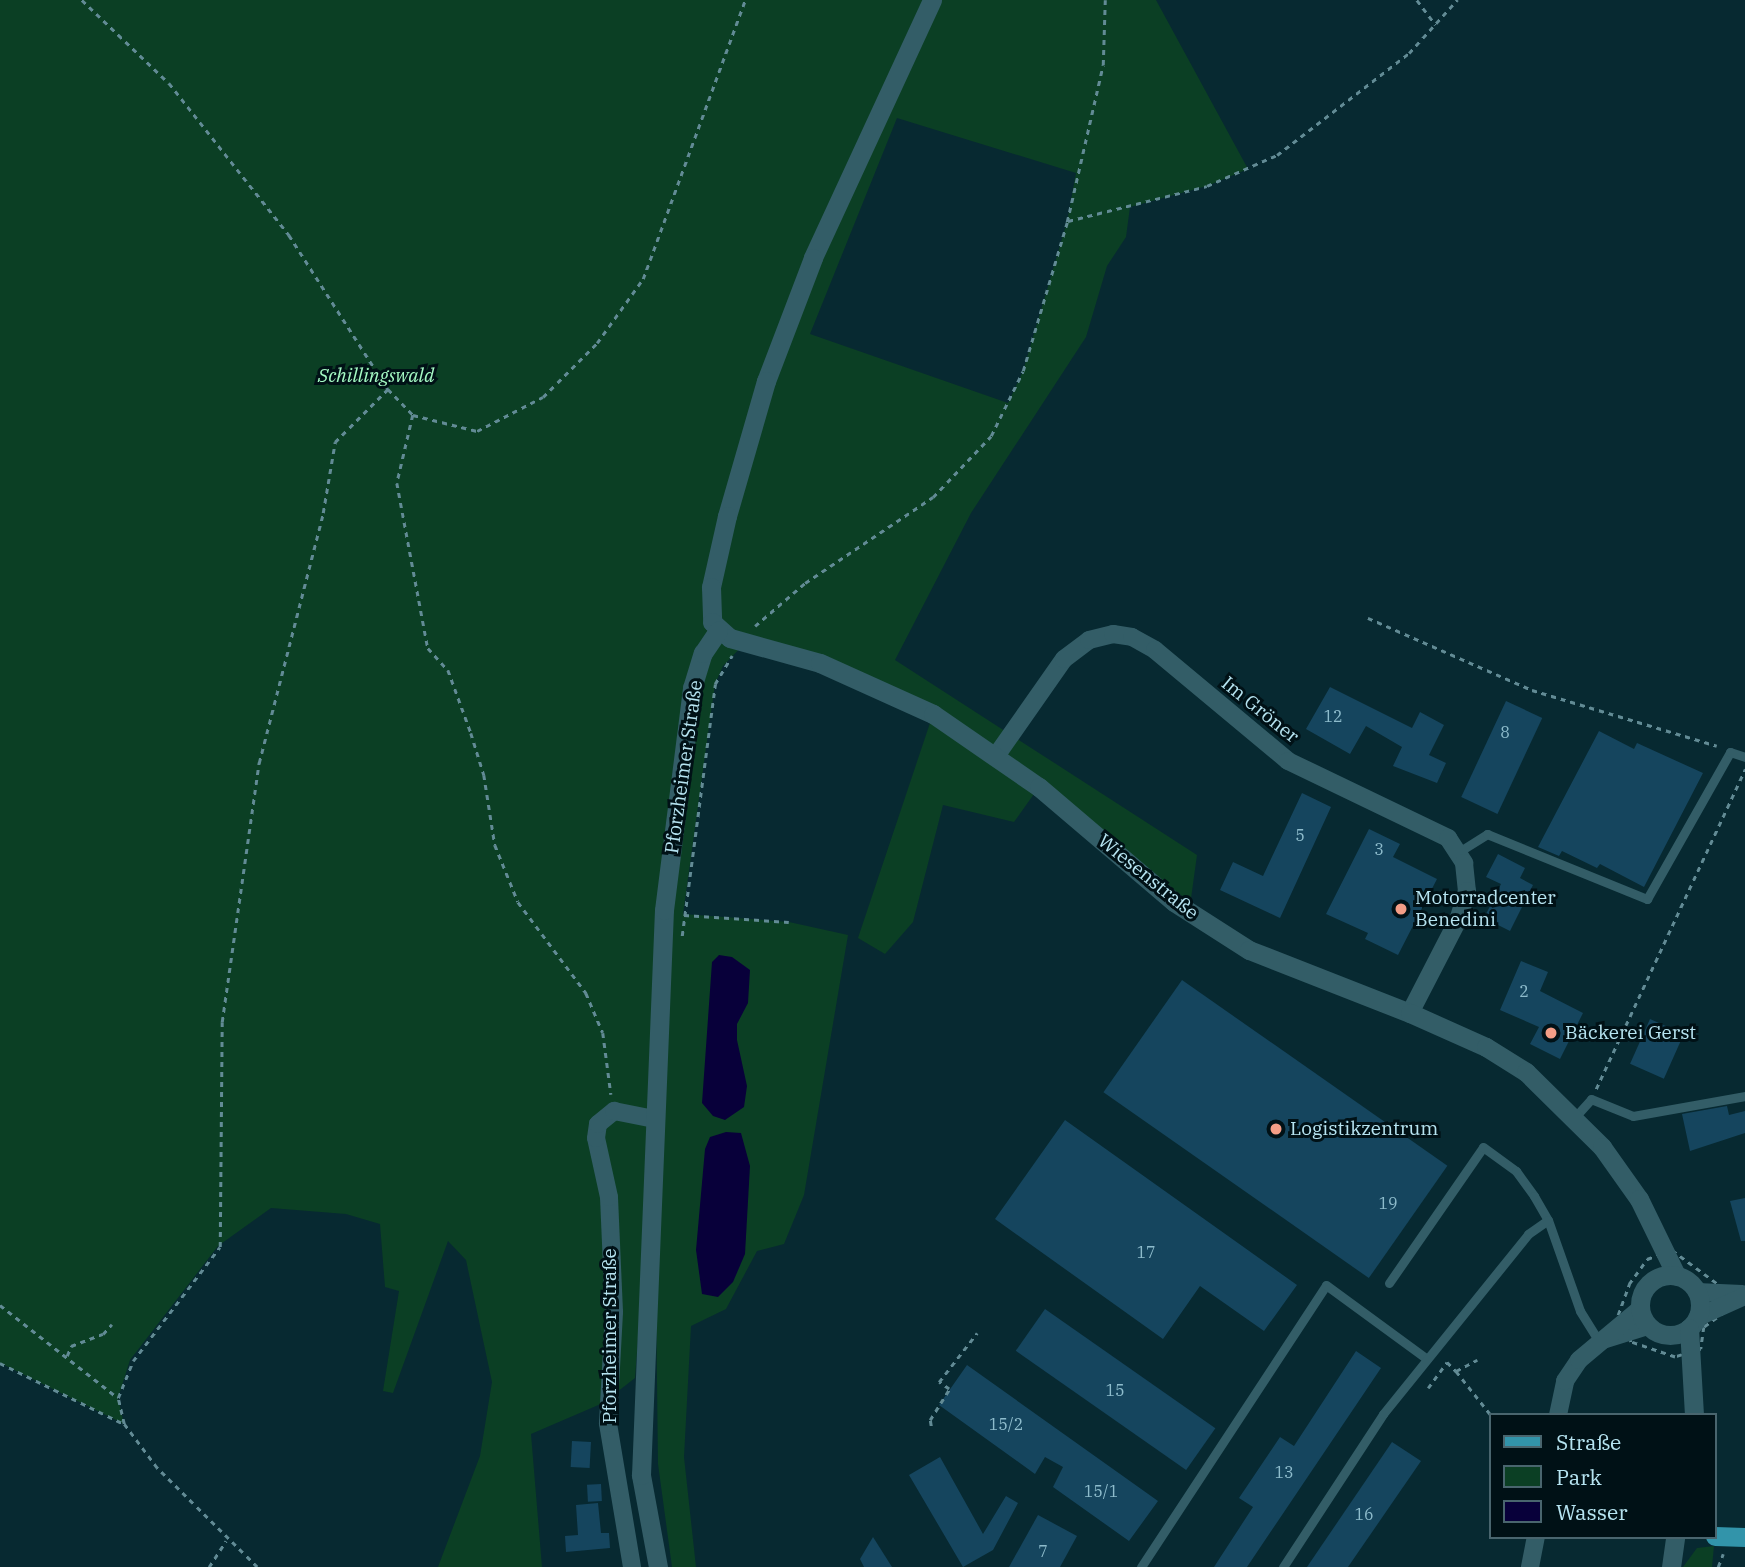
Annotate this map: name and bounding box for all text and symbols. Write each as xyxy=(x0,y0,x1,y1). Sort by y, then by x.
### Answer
park label: Schillingswald xyxy=(318,365,434,387)
street label: Im Gröner xyxy=(1217,672,1303,748)
street label: Pforzheimer Straße xyxy=(661,679,707,855)
house number: 12 xyxy=(1323,706,1343,726)
house number: 8 xyxy=(1500,722,1510,742)
house number: 5 xyxy=(1295,825,1305,845)
street label: Wiesenstraße xyxy=(1093,829,1203,925)
house number: 3 xyxy=(1374,839,1384,859)
place label: Motorradcenter Benedini xyxy=(1415,887,1556,931)
marker: Motorradcenter Benedini xyxy=(1393,901,1409,917)
house number: 2 xyxy=(1519,981,1529,1001)
place label: Bäckerei Gerst xyxy=(1565,1022,1696,1044)
marker: Bäckerei Gerst xyxy=(1543,1025,1559,1041)
place label: Logistikzentrum xyxy=(1290,1118,1438,1140)
marker: Logistikzentrum xyxy=(1268,1121,1284,1137)
house number: 19 xyxy=(1378,1193,1398,1213)
house number: 17 xyxy=(1136,1242,1156,1262)
street label: Pforzheimer Straße xyxy=(599,1248,621,1424)
house number: 15 xyxy=(1105,1380,1125,1400)
legend xyxy=(1490,1413,1717,1539)
house number: 15/2 xyxy=(989,1414,1023,1434)
text: Straße xyxy=(1556,1428,1621,1456)
house number: 13 xyxy=(1274,1462,1294,1482)
text: Park xyxy=(1556,1463,1602,1491)
house number: 15/1 xyxy=(1084,1481,1118,1501)
text: Wasser xyxy=(1556,1498,1627,1526)
house number: 16 xyxy=(1354,1504,1374,1524)
house number: 7 xyxy=(1038,1541,1048,1561)

